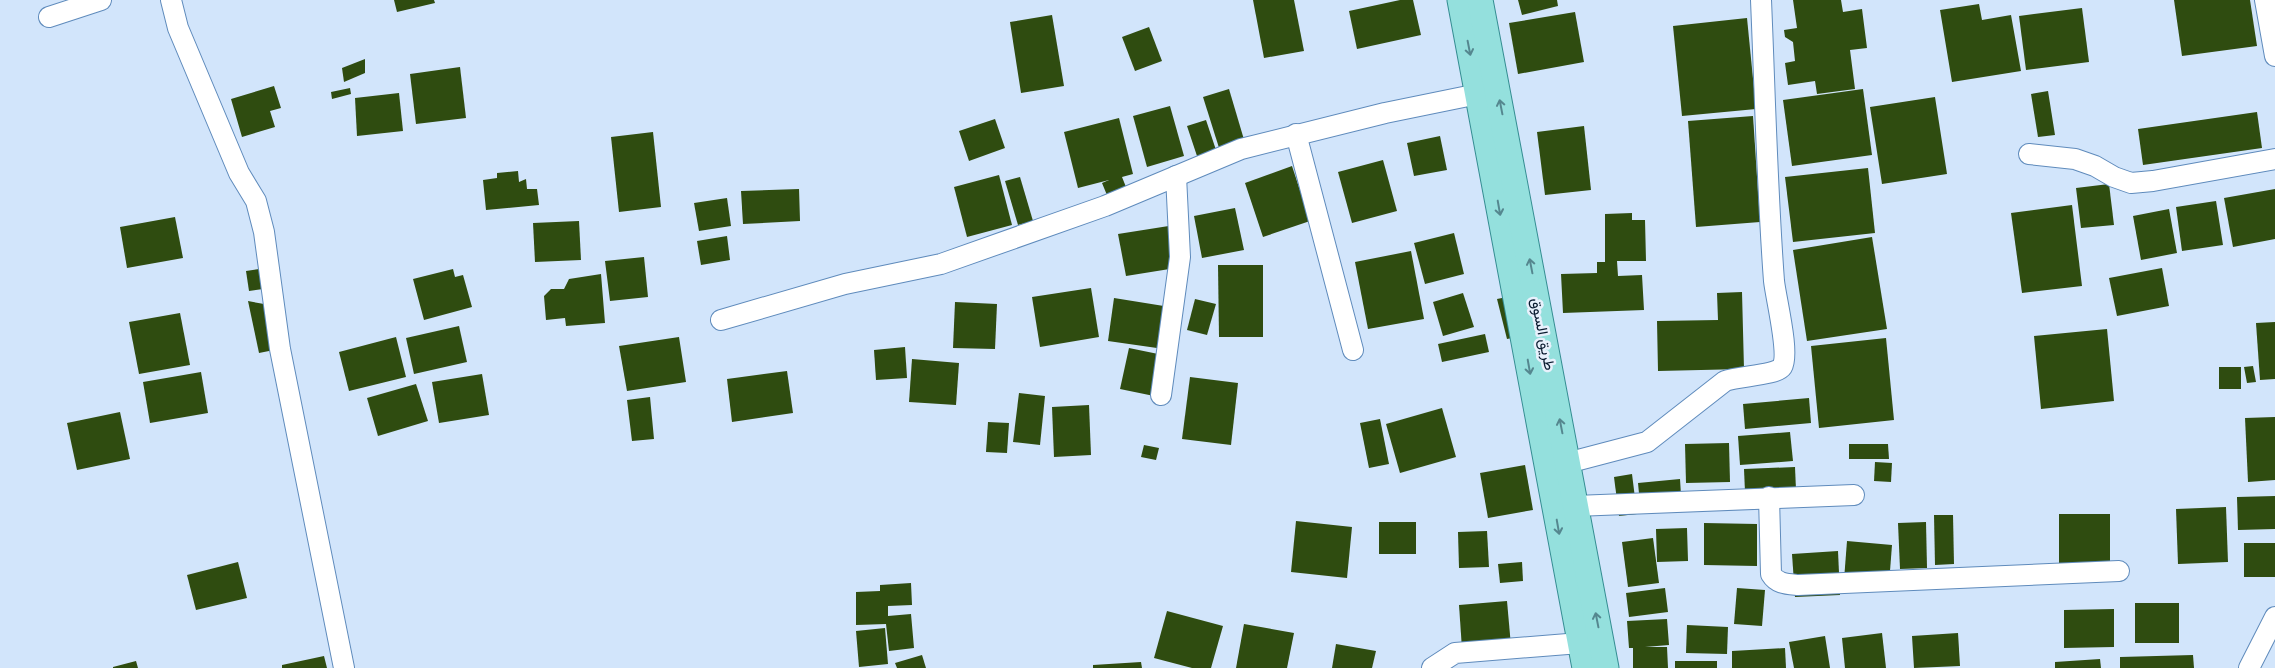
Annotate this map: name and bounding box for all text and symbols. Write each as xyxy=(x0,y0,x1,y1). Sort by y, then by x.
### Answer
one-way arrow xyxy=(1465,39,1475,55)
one-way arrow xyxy=(1495,99,1505,115)
one-way arrow xyxy=(1495,199,1505,215)
one-way arrow xyxy=(1525,259,1535,275)
street label: طريق السوق xyxy=(1526,296,1560,372)
one-way arrow xyxy=(1524,359,1534,375)
one-way arrow xyxy=(1555,418,1565,434)
one-way arrow xyxy=(1554,519,1564,535)
one-way arrow xyxy=(1592,612,1601,628)

